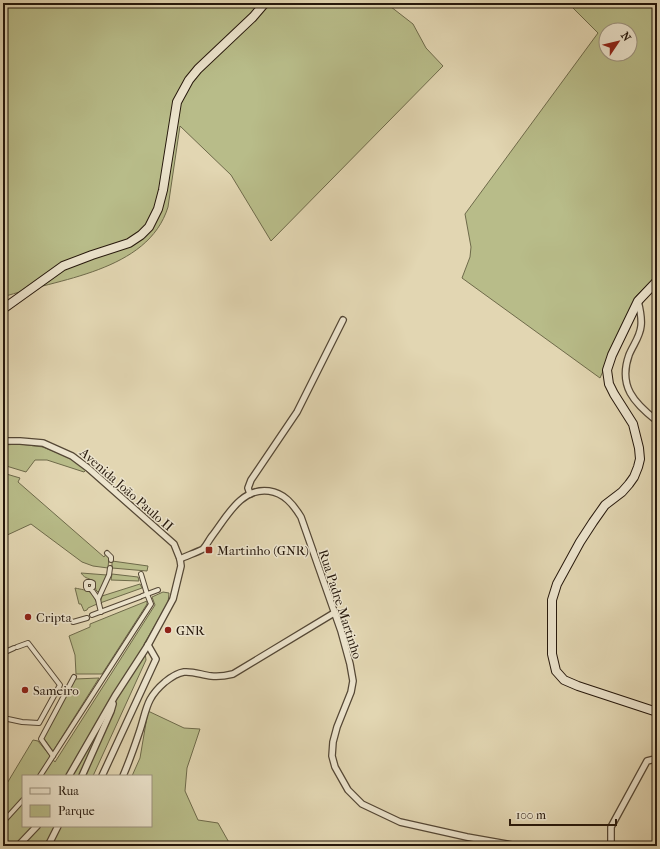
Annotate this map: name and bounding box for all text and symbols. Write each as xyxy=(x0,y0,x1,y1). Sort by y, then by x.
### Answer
north arrow xyxy=(598,22,638,62)
text: N xyxy=(618,29,634,44)
street label: Avenida João Paulo II xyxy=(76,444,176,534)
place label: Martinho (GNR) xyxy=(217,543,309,558)
marker: Martinho (GNR) xyxy=(204,545,214,555)
street label: Rua Padre Martinho xyxy=(316,548,365,661)
place label: Cripta xyxy=(36,610,73,625)
marker: Cripta xyxy=(23,612,33,622)
place label: GNR xyxy=(176,623,205,638)
marker: GNR xyxy=(163,625,173,635)
place label: Sameiro xyxy=(33,683,79,698)
marker: Sameiro xyxy=(20,685,30,695)
legend xyxy=(22,775,152,827)
text: Rua xyxy=(58,784,79,798)
scale bar xyxy=(510,801,616,827)
text: Parque xyxy=(58,804,95,818)
text: 100 m xyxy=(516,808,546,822)

